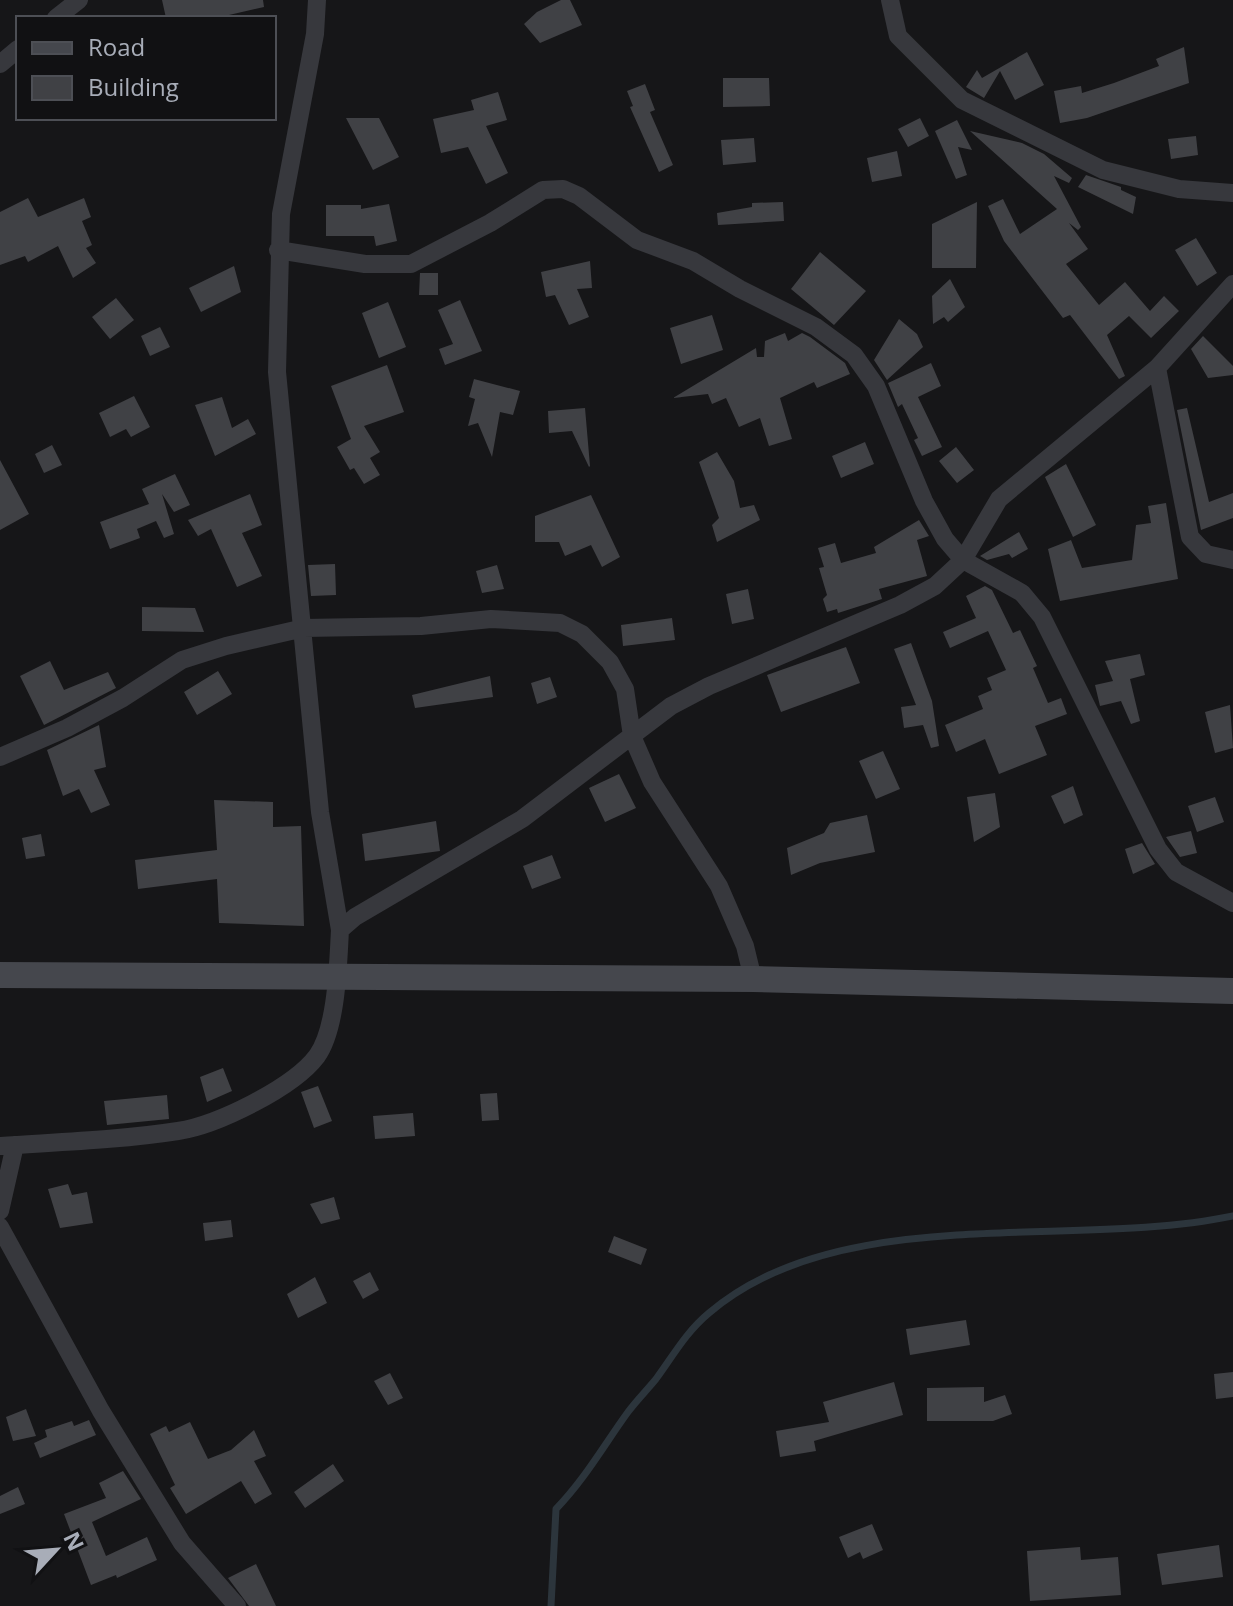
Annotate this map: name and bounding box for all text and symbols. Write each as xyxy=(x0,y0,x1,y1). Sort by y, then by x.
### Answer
legend xyxy=(16,16,276,120)
text: Road xyxy=(88,30,145,63)
text: Building xyxy=(88,70,179,103)
north arrow xyxy=(16,1510,96,1590)
text: N xyxy=(57,1526,92,1555)

